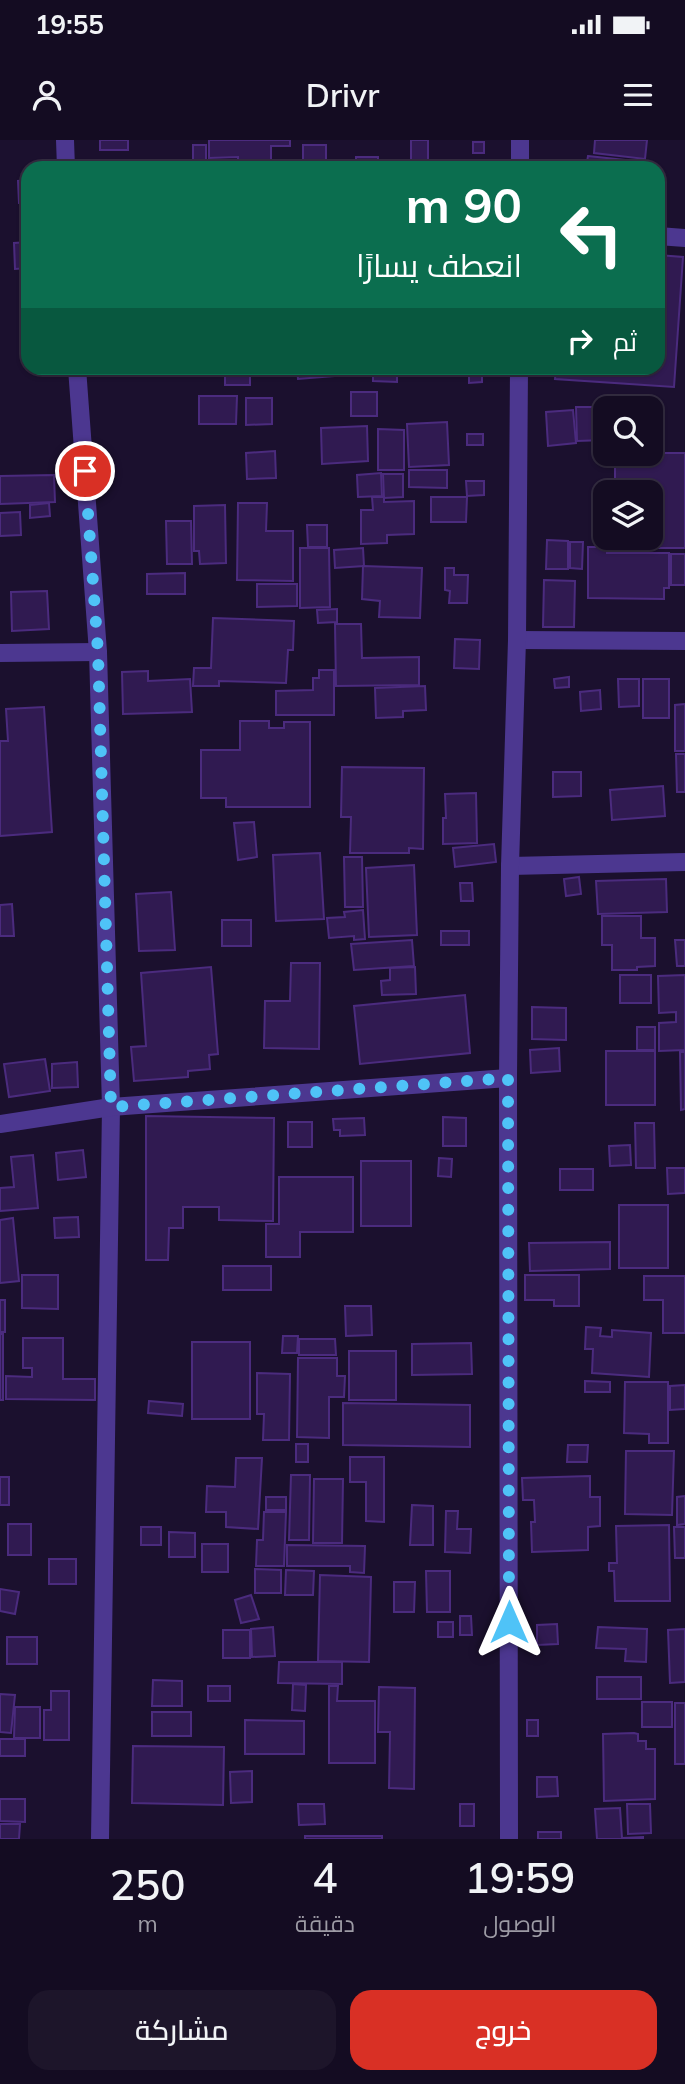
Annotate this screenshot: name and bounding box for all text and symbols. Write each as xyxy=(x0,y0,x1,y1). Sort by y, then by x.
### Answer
text: 19:55 xyxy=(35,8,104,41)
text: Drivr xyxy=(306,75,379,115)
icon: person xyxy=(28,76,66,114)
icon: menu xyxy=(619,76,657,114)
text: 90 m xyxy=(406,174,522,235)
icon: left xyxy=(546,189,637,280)
text: انعطف يسارًا xyxy=(356,245,522,285)
icon: right xyxy=(561,322,599,360)
text: ثم xyxy=(613,325,637,358)
map controls xyxy=(593,396,663,550)
button: search xyxy=(593,396,663,466)
pin xyxy=(55,441,115,501)
icon: arrive xyxy=(66,452,104,490)
button: layers xyxy=(593,480,663,550)
position arrow xyxy=(472,1585,546,1659)
text: 4 xyxy=(312,1851,338,1904)
text: 19:59 xyxy=(465,1851,575,1904)
text: 250 xyxy=(110,1858,185,1911)
text: m xyxy=(137,1909,158,1938)
text: دقيقة xyxy=(295,1909,355,1938)
text: الوصول xyxy=(483,1909,557,1938)
button: مشاركة xyxy=(28,1990,336,2070)
button: خروج xyxy=(350,1990,657,2070)

